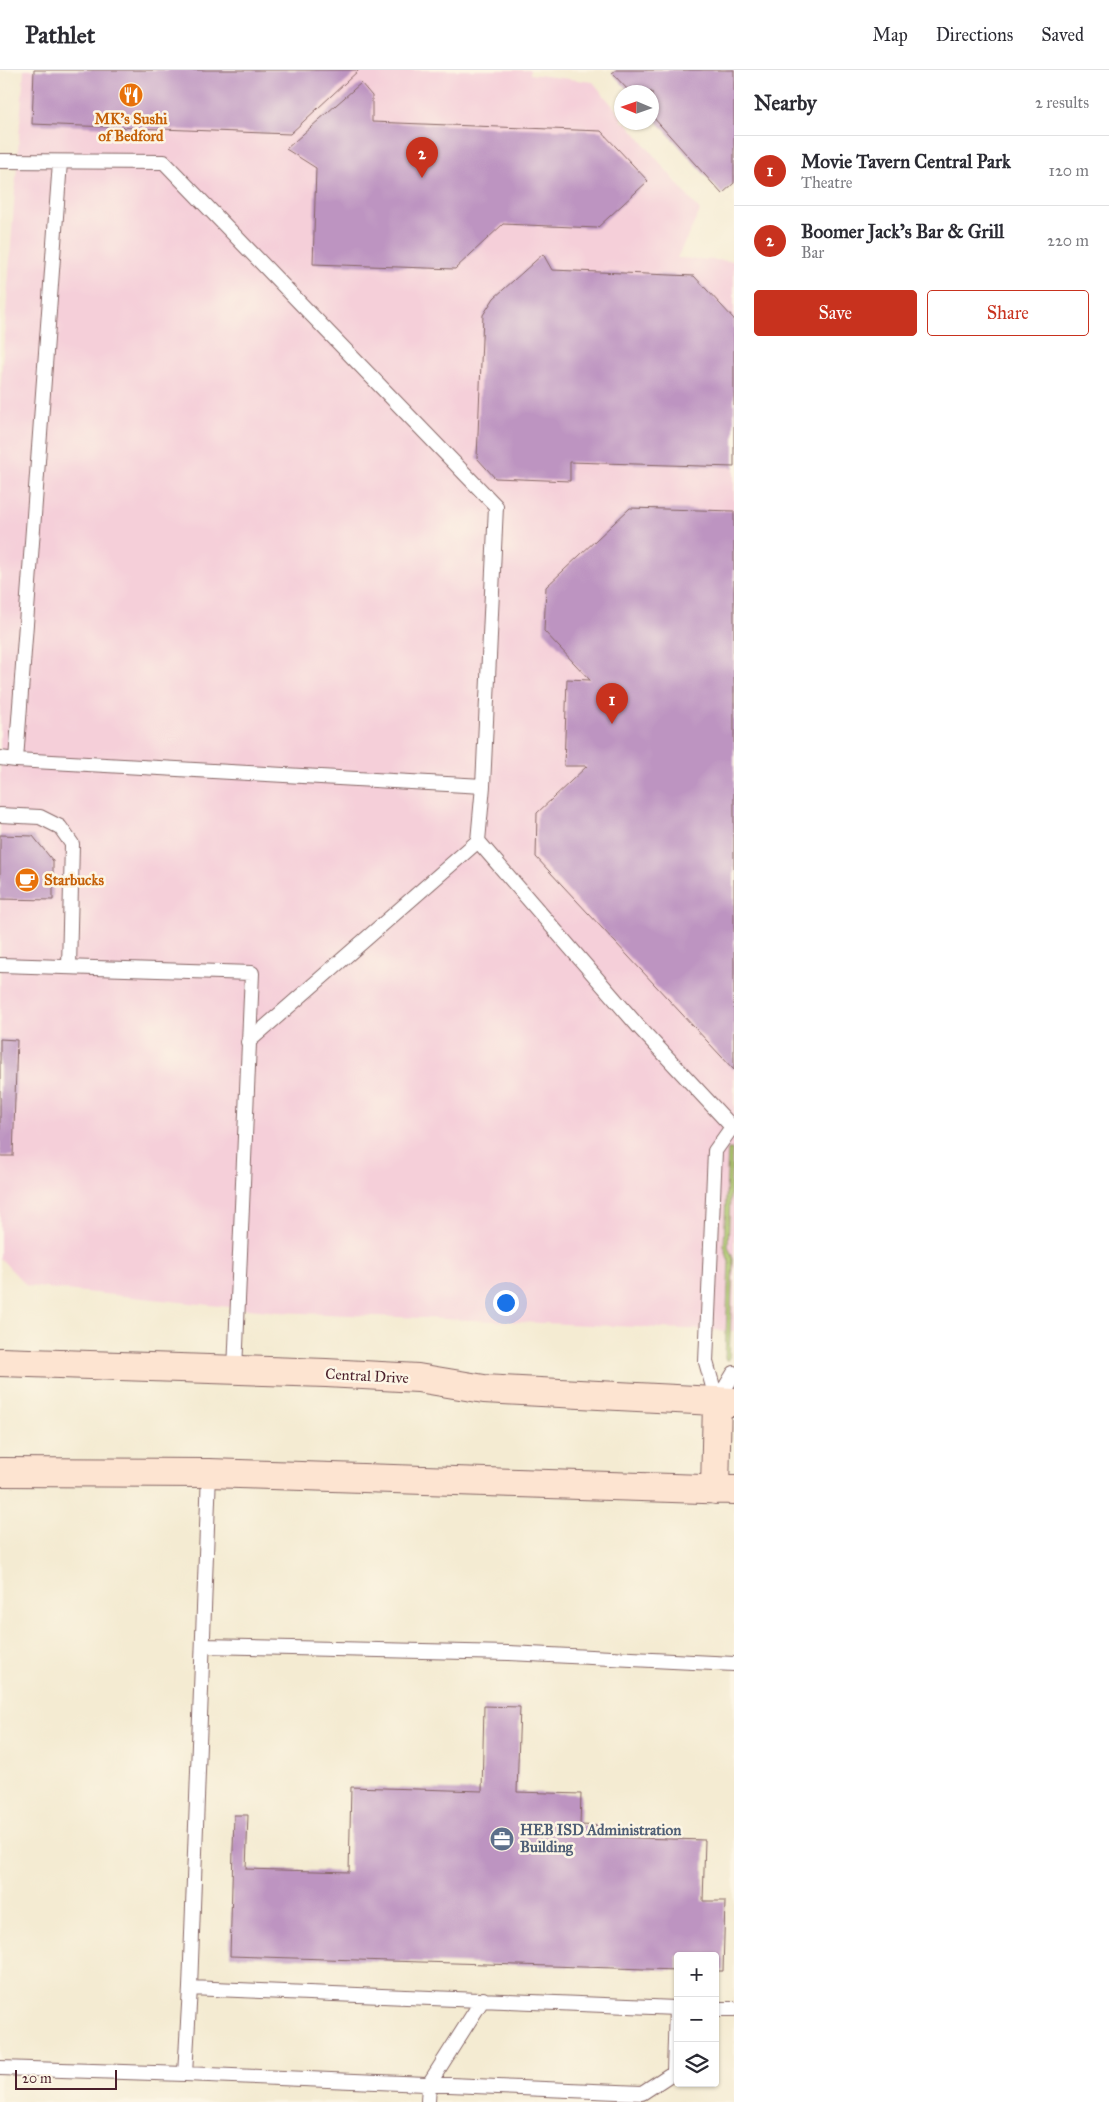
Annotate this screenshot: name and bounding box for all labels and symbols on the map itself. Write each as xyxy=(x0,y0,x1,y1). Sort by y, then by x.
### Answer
restaurant icon: MK's Sushi of Bedford xyxy=(118,82,144,108)
north arrow xyxy=(614,85,659,130)
place label: MK's Sushi of Bedford xyxy=(95,110,168,145)
pin: 2 xyxy=(406,137,438,178)
pin: 1 xyxy=(596,683,628,724)
cafe icon: Starbucks xyxy=(14,867,40,893)
place label: Starbucks xyxy=(44,871,104,889)
your location xyxy=(493,1290,519,1316)
street label: Central Drive xyxy=(325,1365,409,1387)
place label: HEB ISD Administration Building xyxy=(520,1821,682,1857)
office icon: HEB ISD Administration Building xyxy=(489,1826,515,1852)
scale bar xyxy=(15,2067,118,2090)

